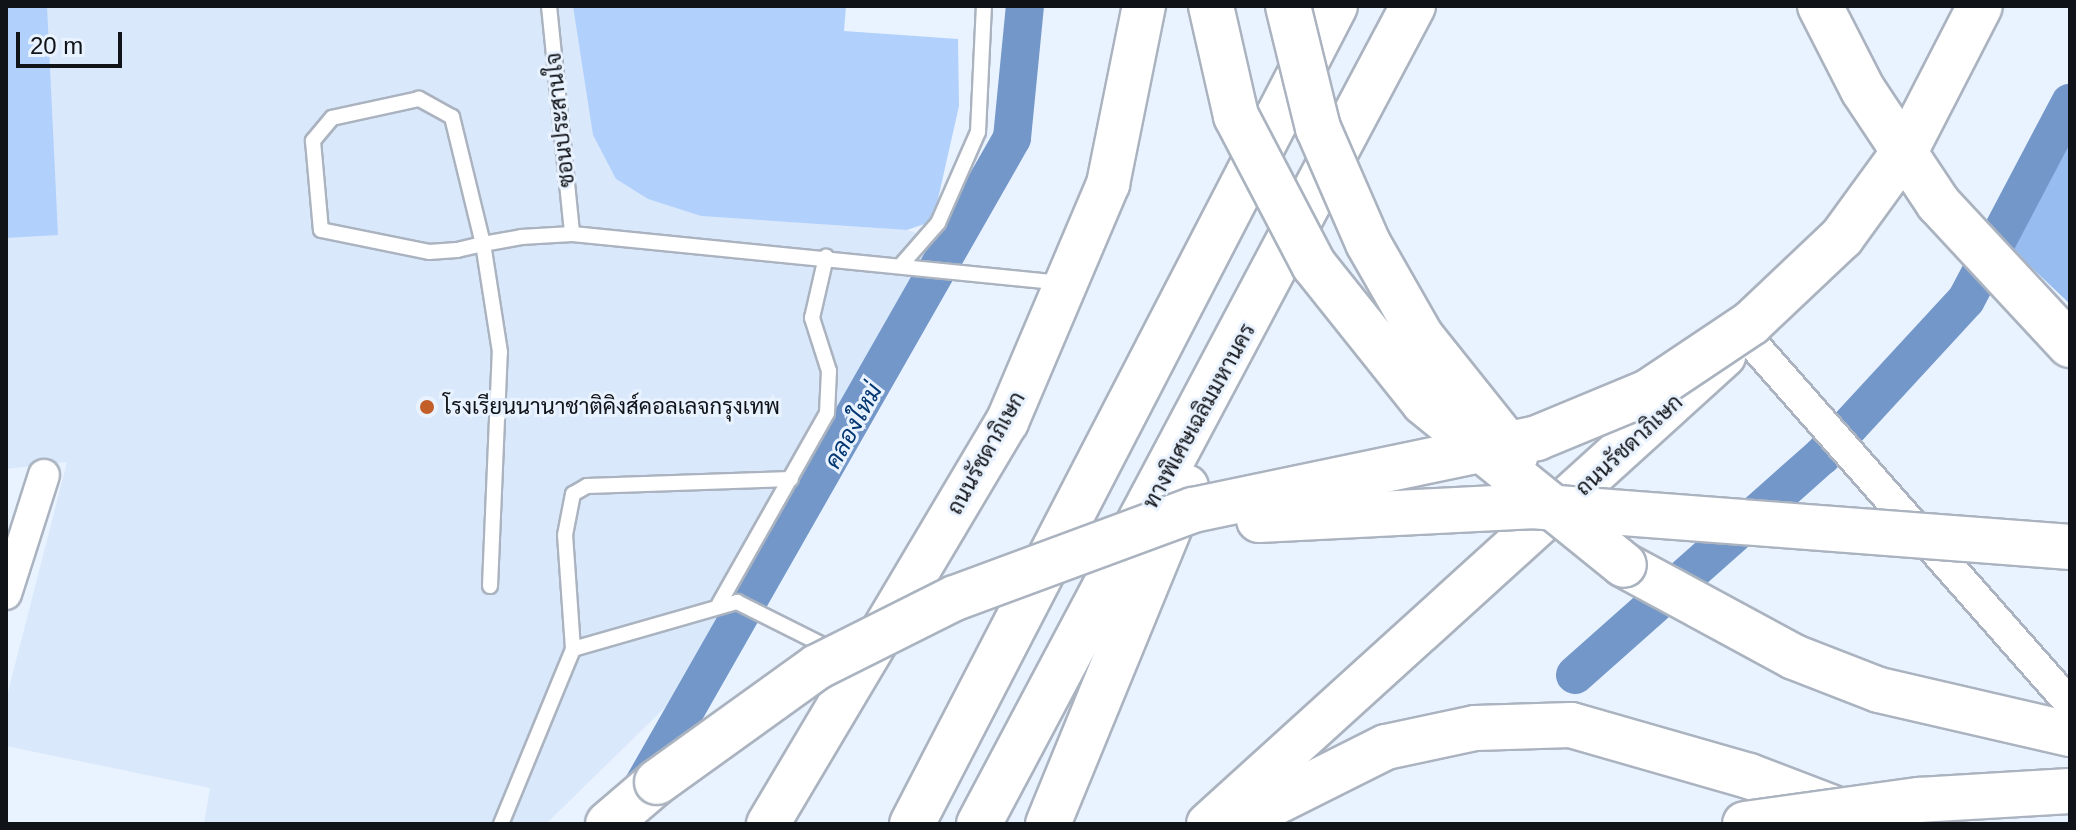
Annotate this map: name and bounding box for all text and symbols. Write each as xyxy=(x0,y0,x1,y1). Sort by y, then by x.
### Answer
scale bar xyxy=(20,16,126,66)
text: 20 m xyxy=(30,32,83,59)
street label: ซอนประสานใจ xyxy=(540,51,580,189)
street label: ทางพิเศษเฉลิมมหานคร xyxy=(1137,319,1261,513)
water label: คลองใหม่ xyxy=(818,378,888,474)
street label: ถนนรัชดาภิเษก xyxy=(941,387,1031,519)
street label: ถนนรัชดาภิเษก xyxy=(1570,389,1688,501)
place label: โรงเรียนนานาชาติคิงส์คอลเลจกรุงเทพ xyxy=(443,394,780,420)
marker: โรงเรียนนานาชาติคิงส์คอลเลจกรุงเทพ xyxy=(418,398,436,416)

